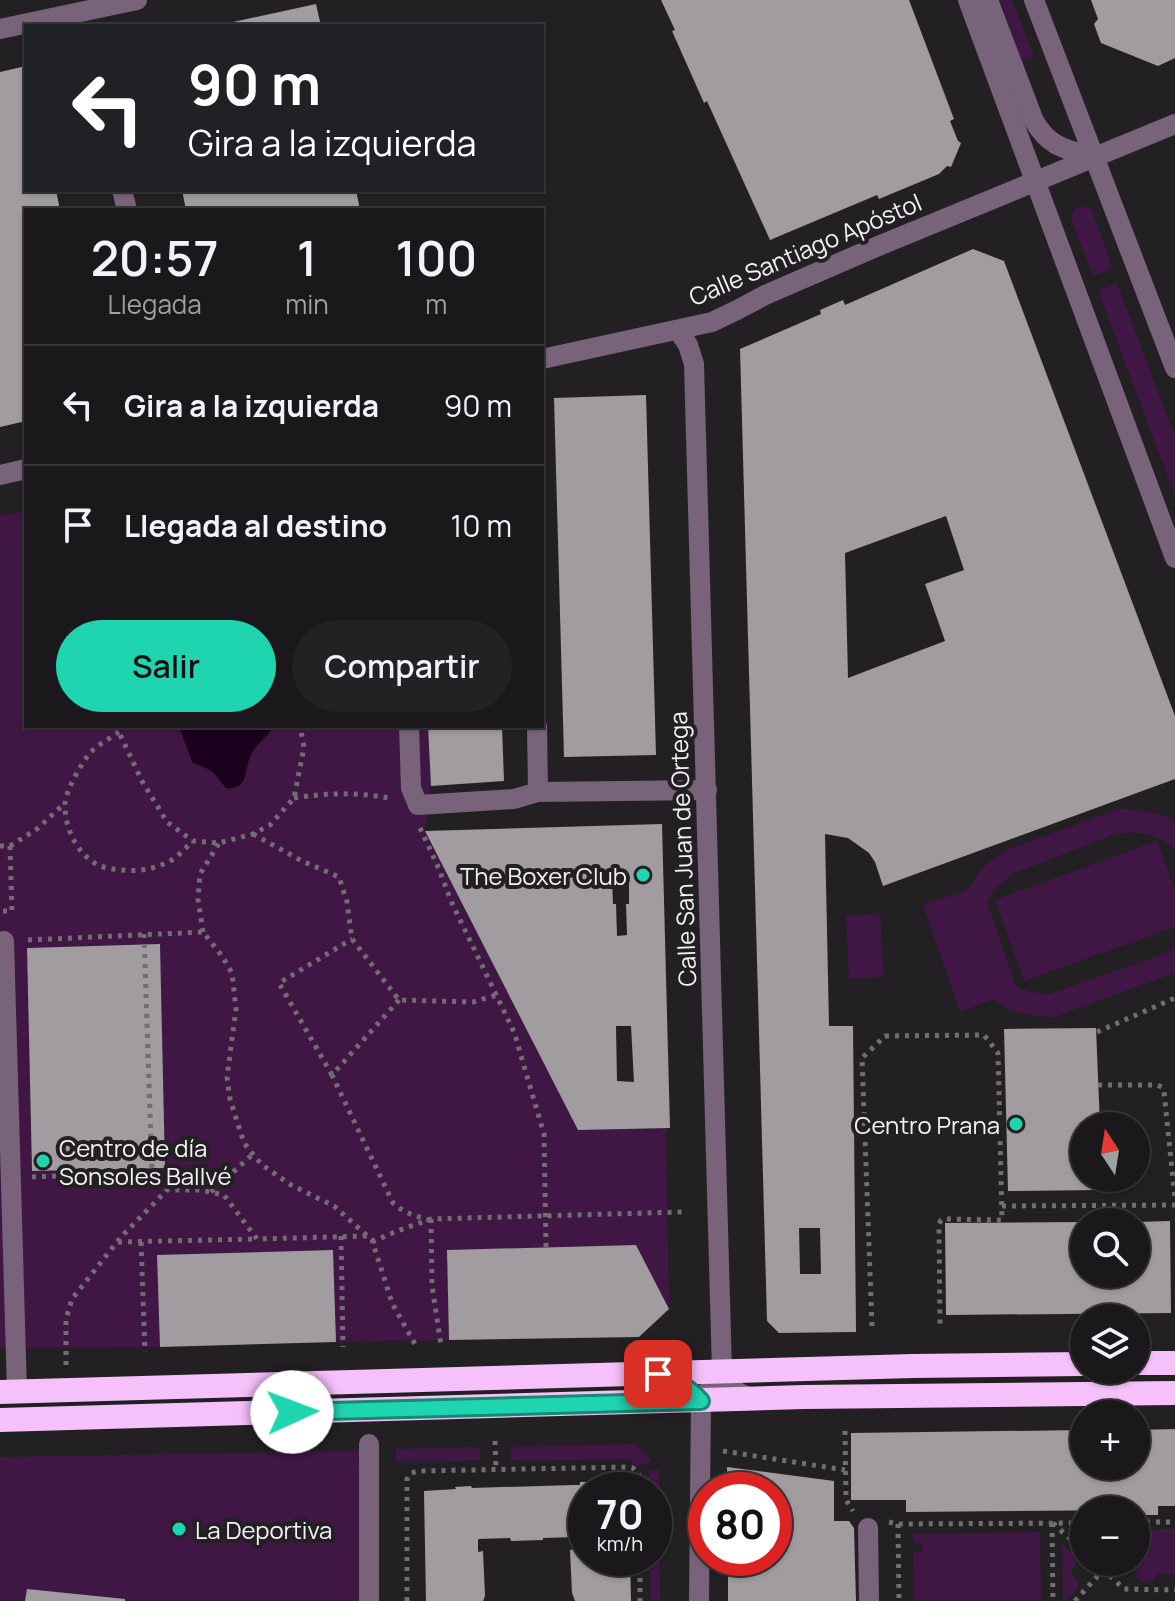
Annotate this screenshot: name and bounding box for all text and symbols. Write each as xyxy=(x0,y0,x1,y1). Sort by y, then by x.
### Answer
text: 90 m xyxy=(188,45,321,122)
icon: left xyxy=(56,56,160,160)
text: Gira a la izquierda xyxy=(188,118,477,167)
street label: Calle Santiago Apóstol xyxy=(684,185,926,313)
text: 20:57 xyxy=(91,225,219,290)
text: 1 xyxy=(297,225,317,290)
text: 100 xyxy=(395,225,477,290)
text: Llegada xyxy=(107,286,202,322)
text: min xyxy=(285,286,329,322)
text: m xyxy=(425,286,447,322)
icon: left xyxy=(56,383,100,427)
text: Gira a la izquierda xyxy=(124,385,379,426)
text: 90 m xyxy=(444,385,512,426)
icon: arrive xyxy=(56,503,100,547)
text: Llegada al destino xyxy=(124,505,387,546)
text: 10 m xyxy=(451,505,512,546)
button: Salir xyxy=(56,620,276,712)
button: Compartir xyxy=(292,620,512,712)
street label: Calle San Juan de Ortega xyxy=(661,711,703,987)
place label: The Boxer Club xyxy=(460,859,627,892)
marker: The Boxer Club xyxy=(634,866,652,884)
place label: Centro Prana xyxy=(854,1108,1000,1141)
north arrow xyxy=(1070,1112,1150,1192)
map controls xyxy=(1070,1112,1150,1576)
marker: Centro Prana xyxy=(1007,1115,1025,1133)
place label: Centro de día Sonsoles Ballvé xyxy=(59,1131,232,1192)
marker: Centro de día Sonsoles Ballvé xyxy=(34,1152,52,1170)
button: search xyxy=(1070,1208,1150,1288)
button: layers xyxy=(1070,1304,1150,1384)
pin xyxy=(624,1340,692,1408)
icon: arrive xyxy=(636,1352,680,1396)
position arrow xyxy=(250,1370,334,1454)
button: + xyxy=(1070,1400,1150,1480)
speed limit sign: 80 xyxy=(688,1472,792,1576)
text: 70 xyxy=(596,1486,644,1541)
button: − xyxy=(1070,1496,1150,1576)
place label: La Deportiva xyxy=(195,1513,332,1546)
marker: La Deportiva xyxy=(170,1520,188,1538)
text: km/h xyxy=(597,1530,643,1557)

